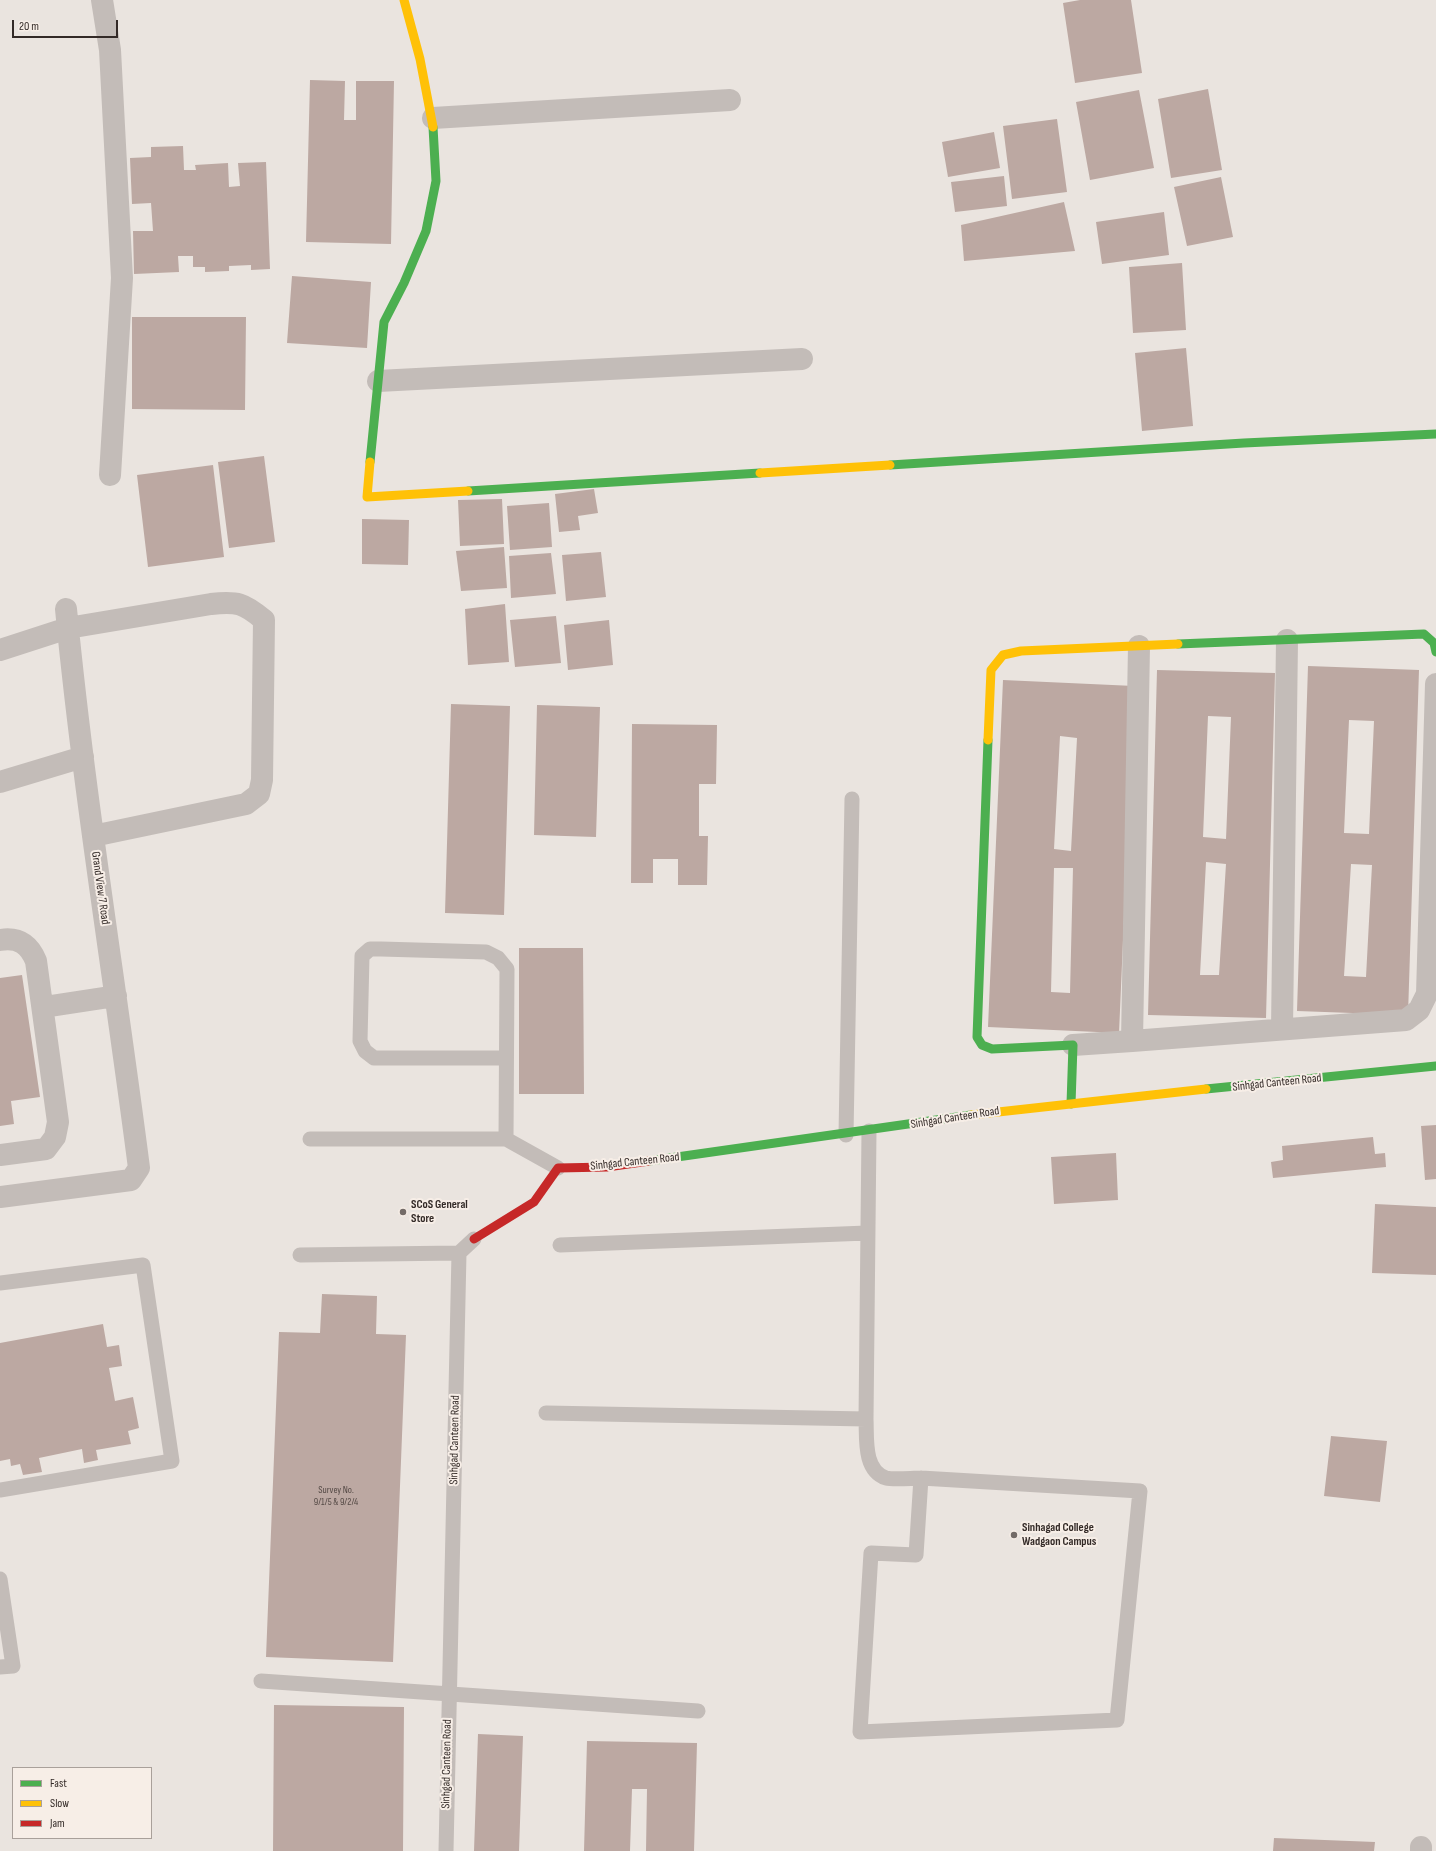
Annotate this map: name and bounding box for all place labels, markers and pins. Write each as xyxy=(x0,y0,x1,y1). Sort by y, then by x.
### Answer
place label: SCoS General Store xyxy=(411,1198,468,1226)
marker: SCoS General Store xyxy=(398,1207,408,1217)
place label: Sinhagad College Wadgaon Campus xyxy=(1022,1521,1096,1549)
marker: Sinhagad College Wadgaon Campus xyxy=(1009,1530,1019,1540)

